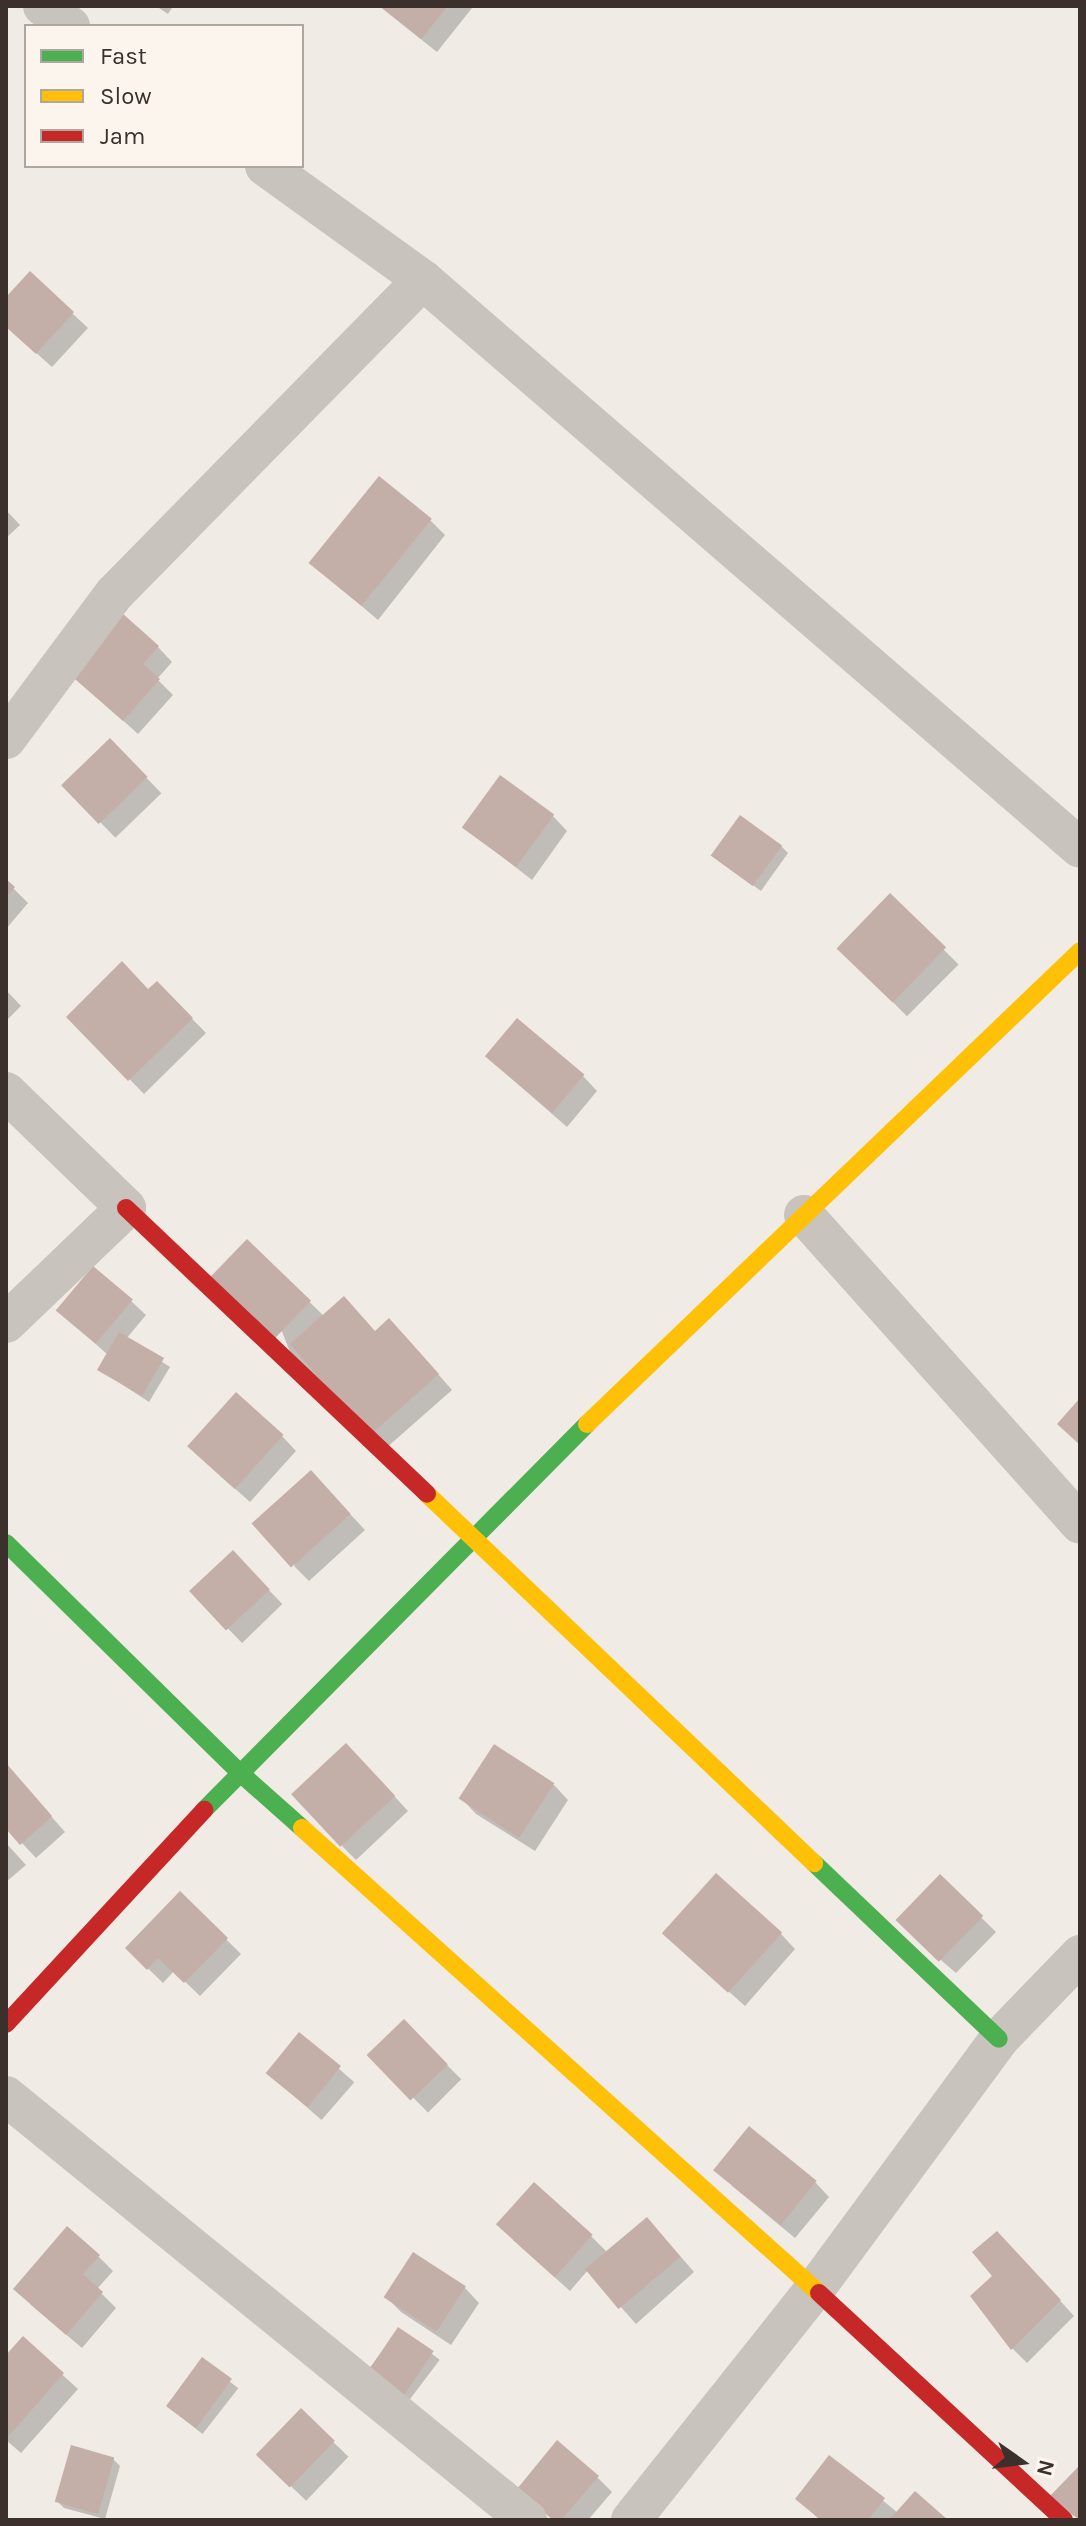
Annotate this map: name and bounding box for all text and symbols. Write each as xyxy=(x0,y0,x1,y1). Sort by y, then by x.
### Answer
legend xyxy=(24,24,304,168)
text: Fast xyxy=(100,42,147,70)
text: Slow xyxy=(100,82,152,110)
text: Jam xyxy=(100,122,145,150)
north arrow xyxy=(982,2422,1062,2502)
text: N xyxy=(1031,2457,1060,2479)

